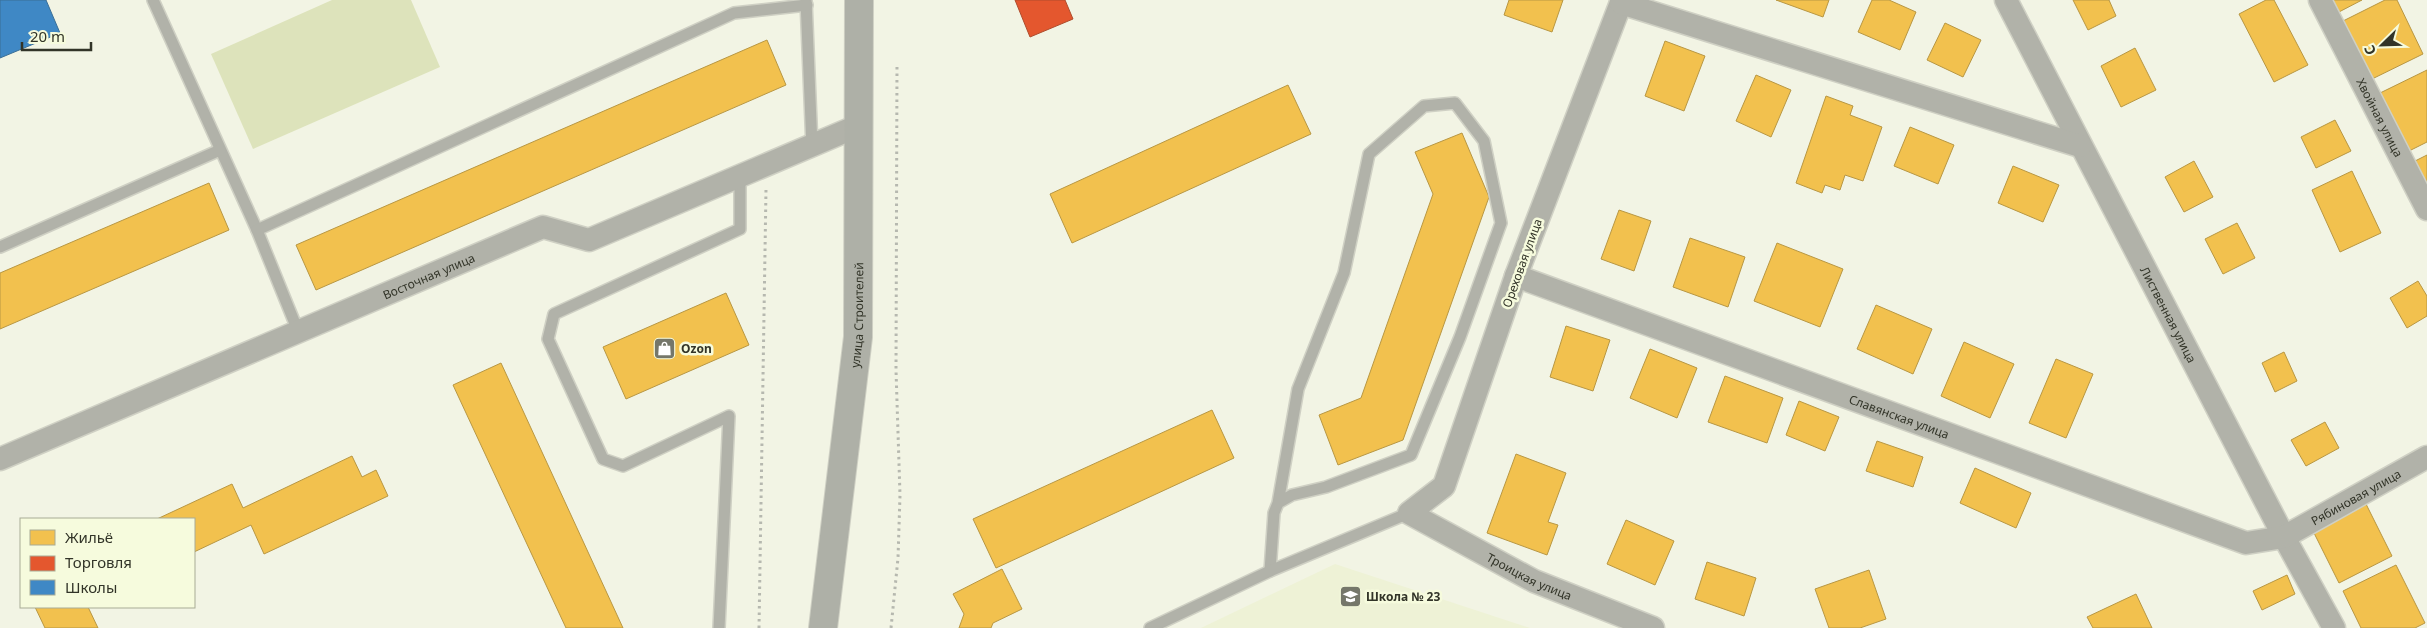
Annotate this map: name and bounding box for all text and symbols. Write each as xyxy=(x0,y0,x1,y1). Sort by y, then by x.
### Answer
scale bar xyxy=(22,20,91,52)
north arrow xyxy=(2357,20,2407,70)
text: 20 m xyxy=(30,26,65,46)
text: С xyxy=(2359,42,2380,58)
street label: Хвойная улица xyxy=(2353,75,2407,160)
street label: Ореховая улица xyxy=(1498,216,1546,310)
street label: Восточная улица xyxy=(380,249,477,303)
street label: улица Строителей xyxy=(846,262,867,369)
street label: Лиственная улица xyxy=(2137,263,2201,365)
shop icon: Ozon xyxy=(653,336,677,360)
place label: Ozon xyxy=(681,340,712,357)
street label: Славянская улица xyxy=(1847,390,1952,442)
street label: Рябиновая улица xyxy=(2308,465,2404,529)
legend xyxy=(20,518,195,608)
text: Жильё xyxy=(65,527,113,547)
street label: Троицкая улица xyxy=(1484,548,1574,604)
text: Торговля xyxy=(65,552,132,572)
text: Школы xyxy=(65,577,117,597)
school or university icon: Школа № 23 xyxy=(1338,584,1362,608)
place label: Школа № 23 xyxy=(1366,588,1440,605)

